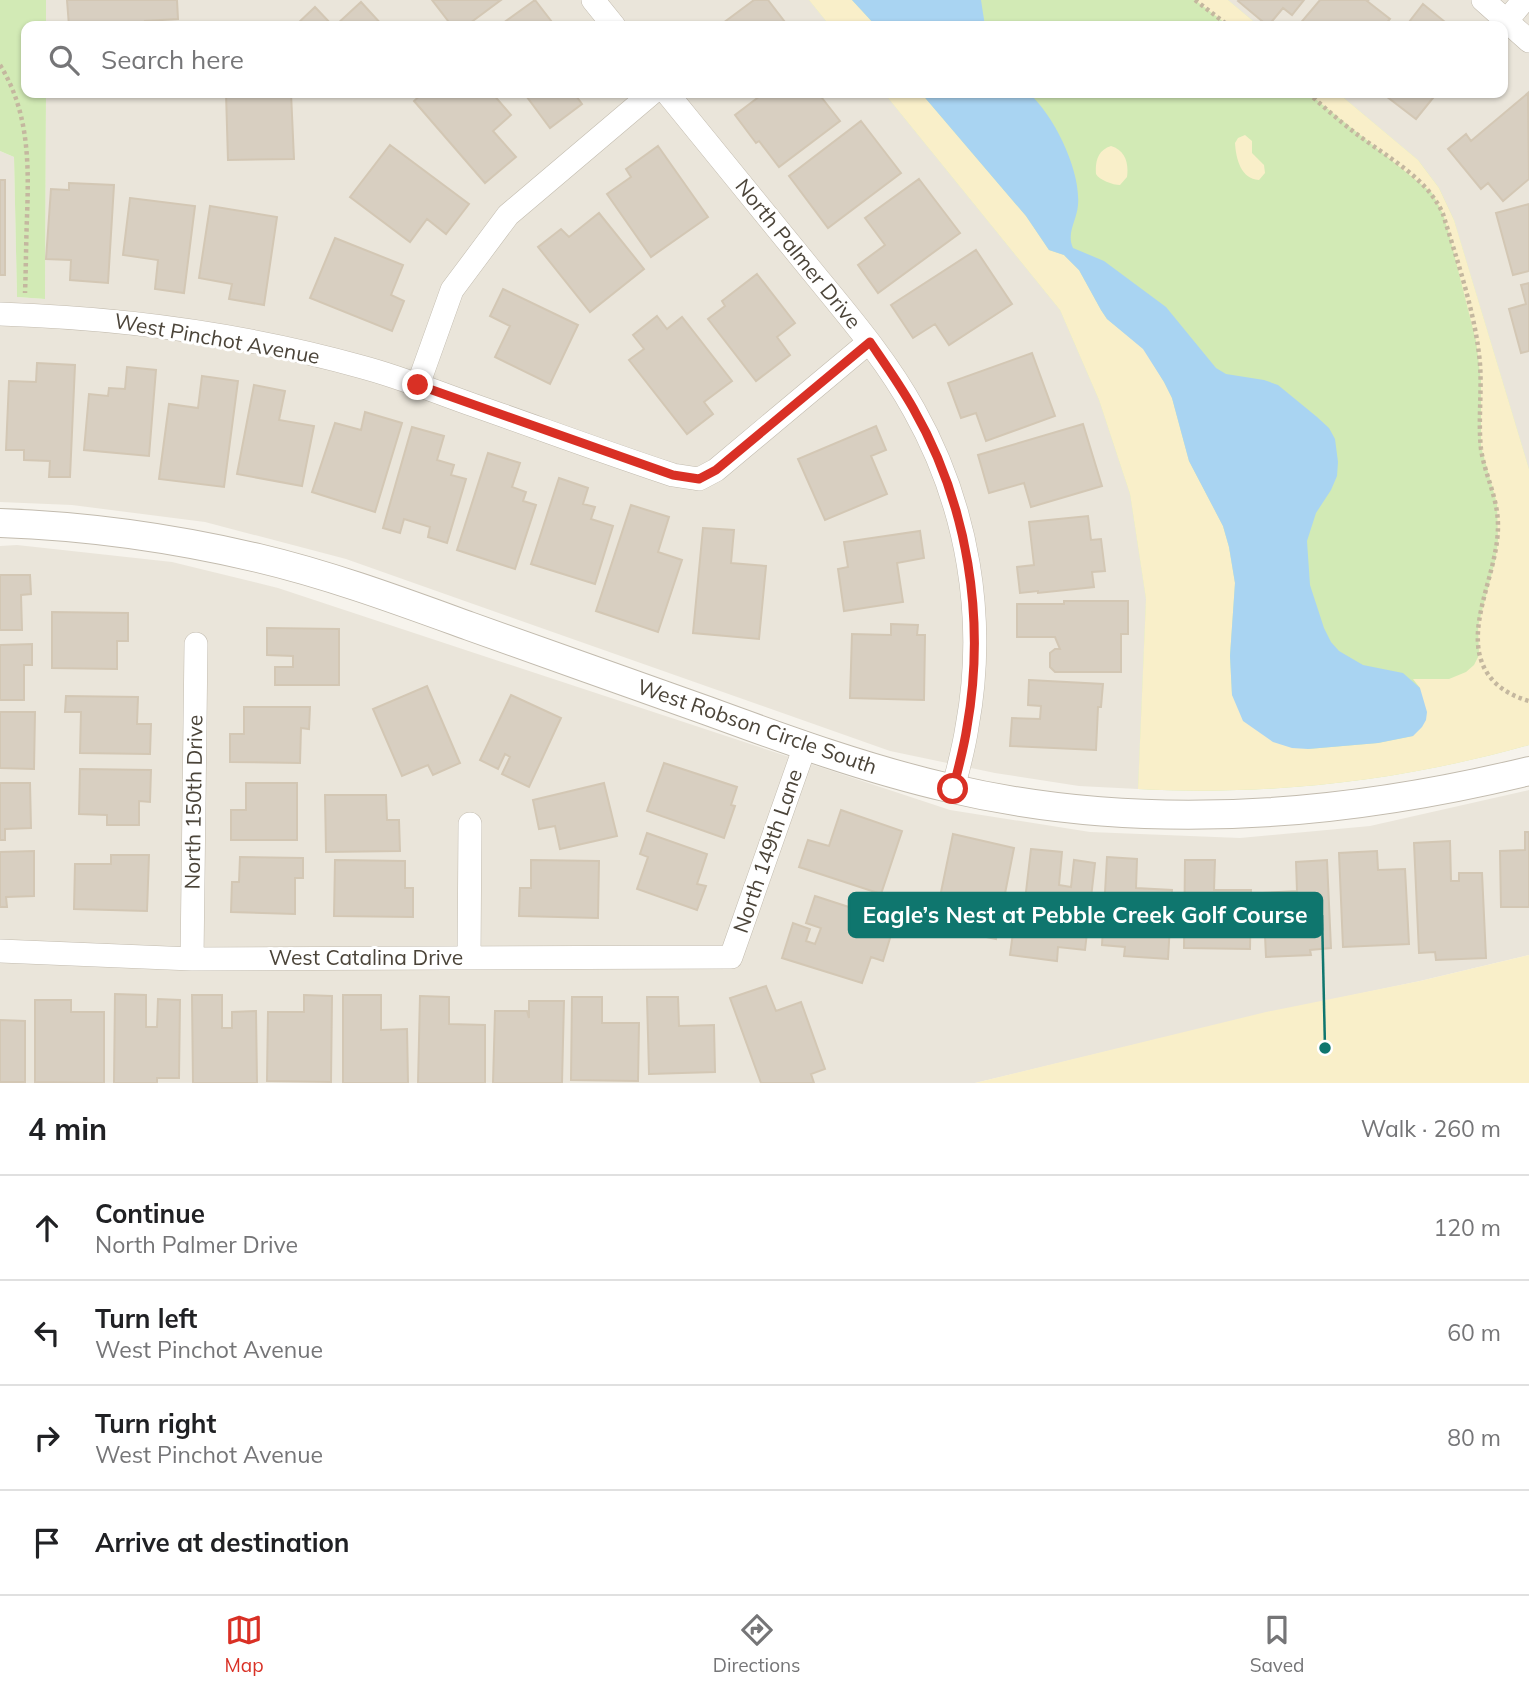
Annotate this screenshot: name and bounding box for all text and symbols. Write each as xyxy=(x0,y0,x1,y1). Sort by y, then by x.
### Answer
search box xyxy=(21,21,1508,98)
icon: search xyxy=(45,41,83,79)
text: Search here xyxy=(101,43,244,76)
street label: North Palmer Drive xyxy=(730,173,867,334)
street label: West Pinchot Avenue xyxy=(112,307,322,369)
route end xyxy=(402,369,433,400)
street label: West Robson Circle South xyxy=(634,673,881,779)
street label: North 150th Drive xyxy=(178,714,208,890)
street label: North 149th Lane xyxy=(727,765,807,936)
route start xyxy=(937,773,968,804)
callout: Eagle’s Nest at Pebble Creek Golf Course xyxy=(849,893,1322,937)
text: Eagle’s Nest at Pebble Creek Golf Course xyxy=(863,900,1307,929)
street label: West Catalina Drive xyxy=(269,944,463,970)
text: 4 min xyxy=(28,1110,107,1148)
text: Walk · 260 m xyxy=(1361,1114,1501,1143)
text: Continue xyxy=(95,1197,205,1230)
icon: ahead xyxy=(28,1209,66,1247)
text: 120 m xyxy=(1433,1213,1501,1242)
text: North Palmer Drive xyxy=(95,1230,298,1259)
text: Turn left xyxy=(95,1302,197,1335)
icon: left xyxy=(28,1314,66,1352)
text: 60 m xyxy=(1447,1318,1501,1347)
text: West Pinchot Avenue xyxy=(95,1335,323,1364)
text: Turn right xyxy=(95,1407,216,1440)
icon: right xyxy=(28,1419,66,1457)
text: 80 m xyxy=(1447,1423,1501,1452)
text: West Pinchot Avenue xyxy=(95,1440,323,1469)
icon: arrive xyxy=(28,1524,66,1562)
text: Arrive at destination xyxy=(95,1526,350,1559)
tab: Map xyxy=(225,1611,264,1677)
tab: Directions xyxy=(713,1611,801,1677)
tab: Saved xyxy=(1250,1611,1304,1677)

